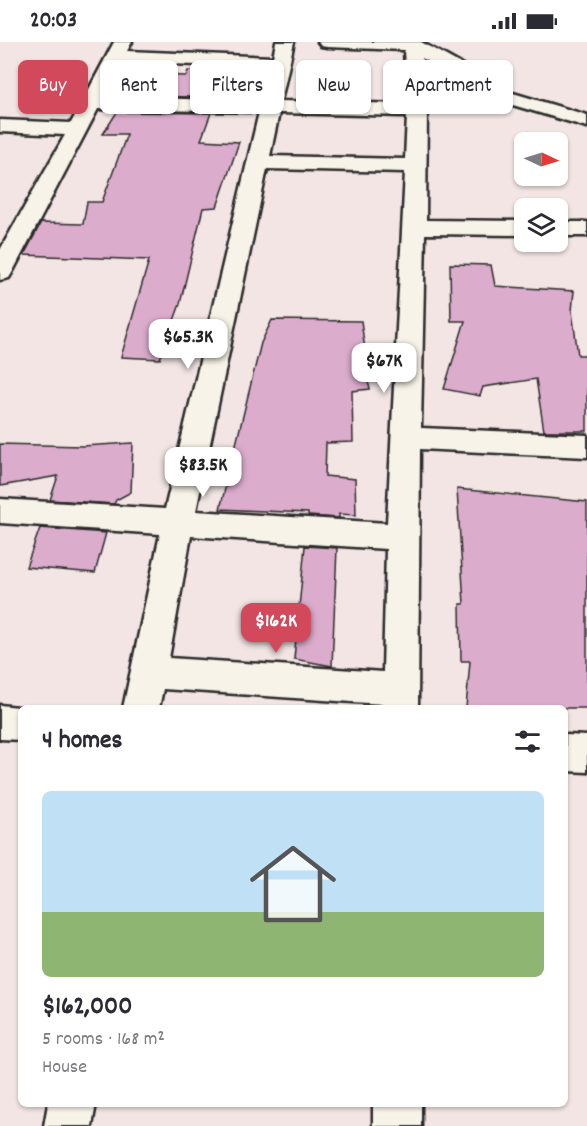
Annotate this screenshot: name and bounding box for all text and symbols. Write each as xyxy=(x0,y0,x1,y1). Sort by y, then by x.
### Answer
text: 20:03 xyxy=(30,6,77,37)
chip: Buy xyxy=(18,60,88,114)
chip: Rent xyxy=(100,60,178,114)
chip: Filters xyxy=(190,60,284,114)
chip: New xyxy=(296,60,371,114)
chip: Apartment xyxy=(383,60,513,114)
north arrow xyxy=(514,132,568,186)
map controls xyxy=(514,132,568,252)
button: layers xyxy=(514,198,568,252)
pin: $65.3K xyxy=(139,319,237,370)
text: $65.3K xyxy=(163,324,213,352)
pin: $67K xyxy=(348,343,420,394)
text: $67K xyxy=(366,348,402,376)
pin: $83.5K xyxy=(154,447,252,498)
text: $83.5K xyxy=(179,452,227,480)
pin: $162K xyxy=(234,603,318,654)
text: $162K xyxy=(255,608,297,636)
text: 4 homes xyxy=(42,723,122,760)
icon: filters xyxy=(511,725,544,758)
icon: home xyxy=(239,830,347,938)
text: $162,000 xyxy=(42,989,132,1026)
text: 5 rooms · 168 m² xyxy=(42,1026,165,1054)
text: House xyxy=(42,1054,87,1082)

